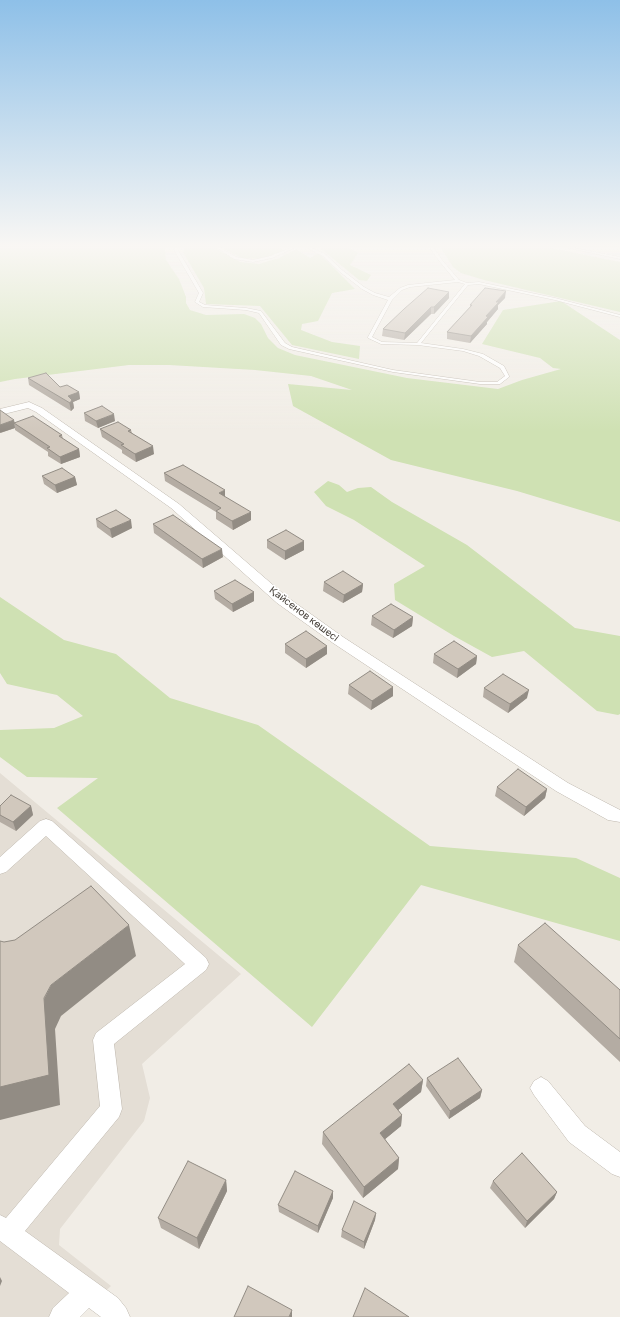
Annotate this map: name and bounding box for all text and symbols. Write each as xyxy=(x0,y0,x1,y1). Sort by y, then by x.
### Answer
street label: Қайсенов көшесі xyxy=(267,584,341,644)

